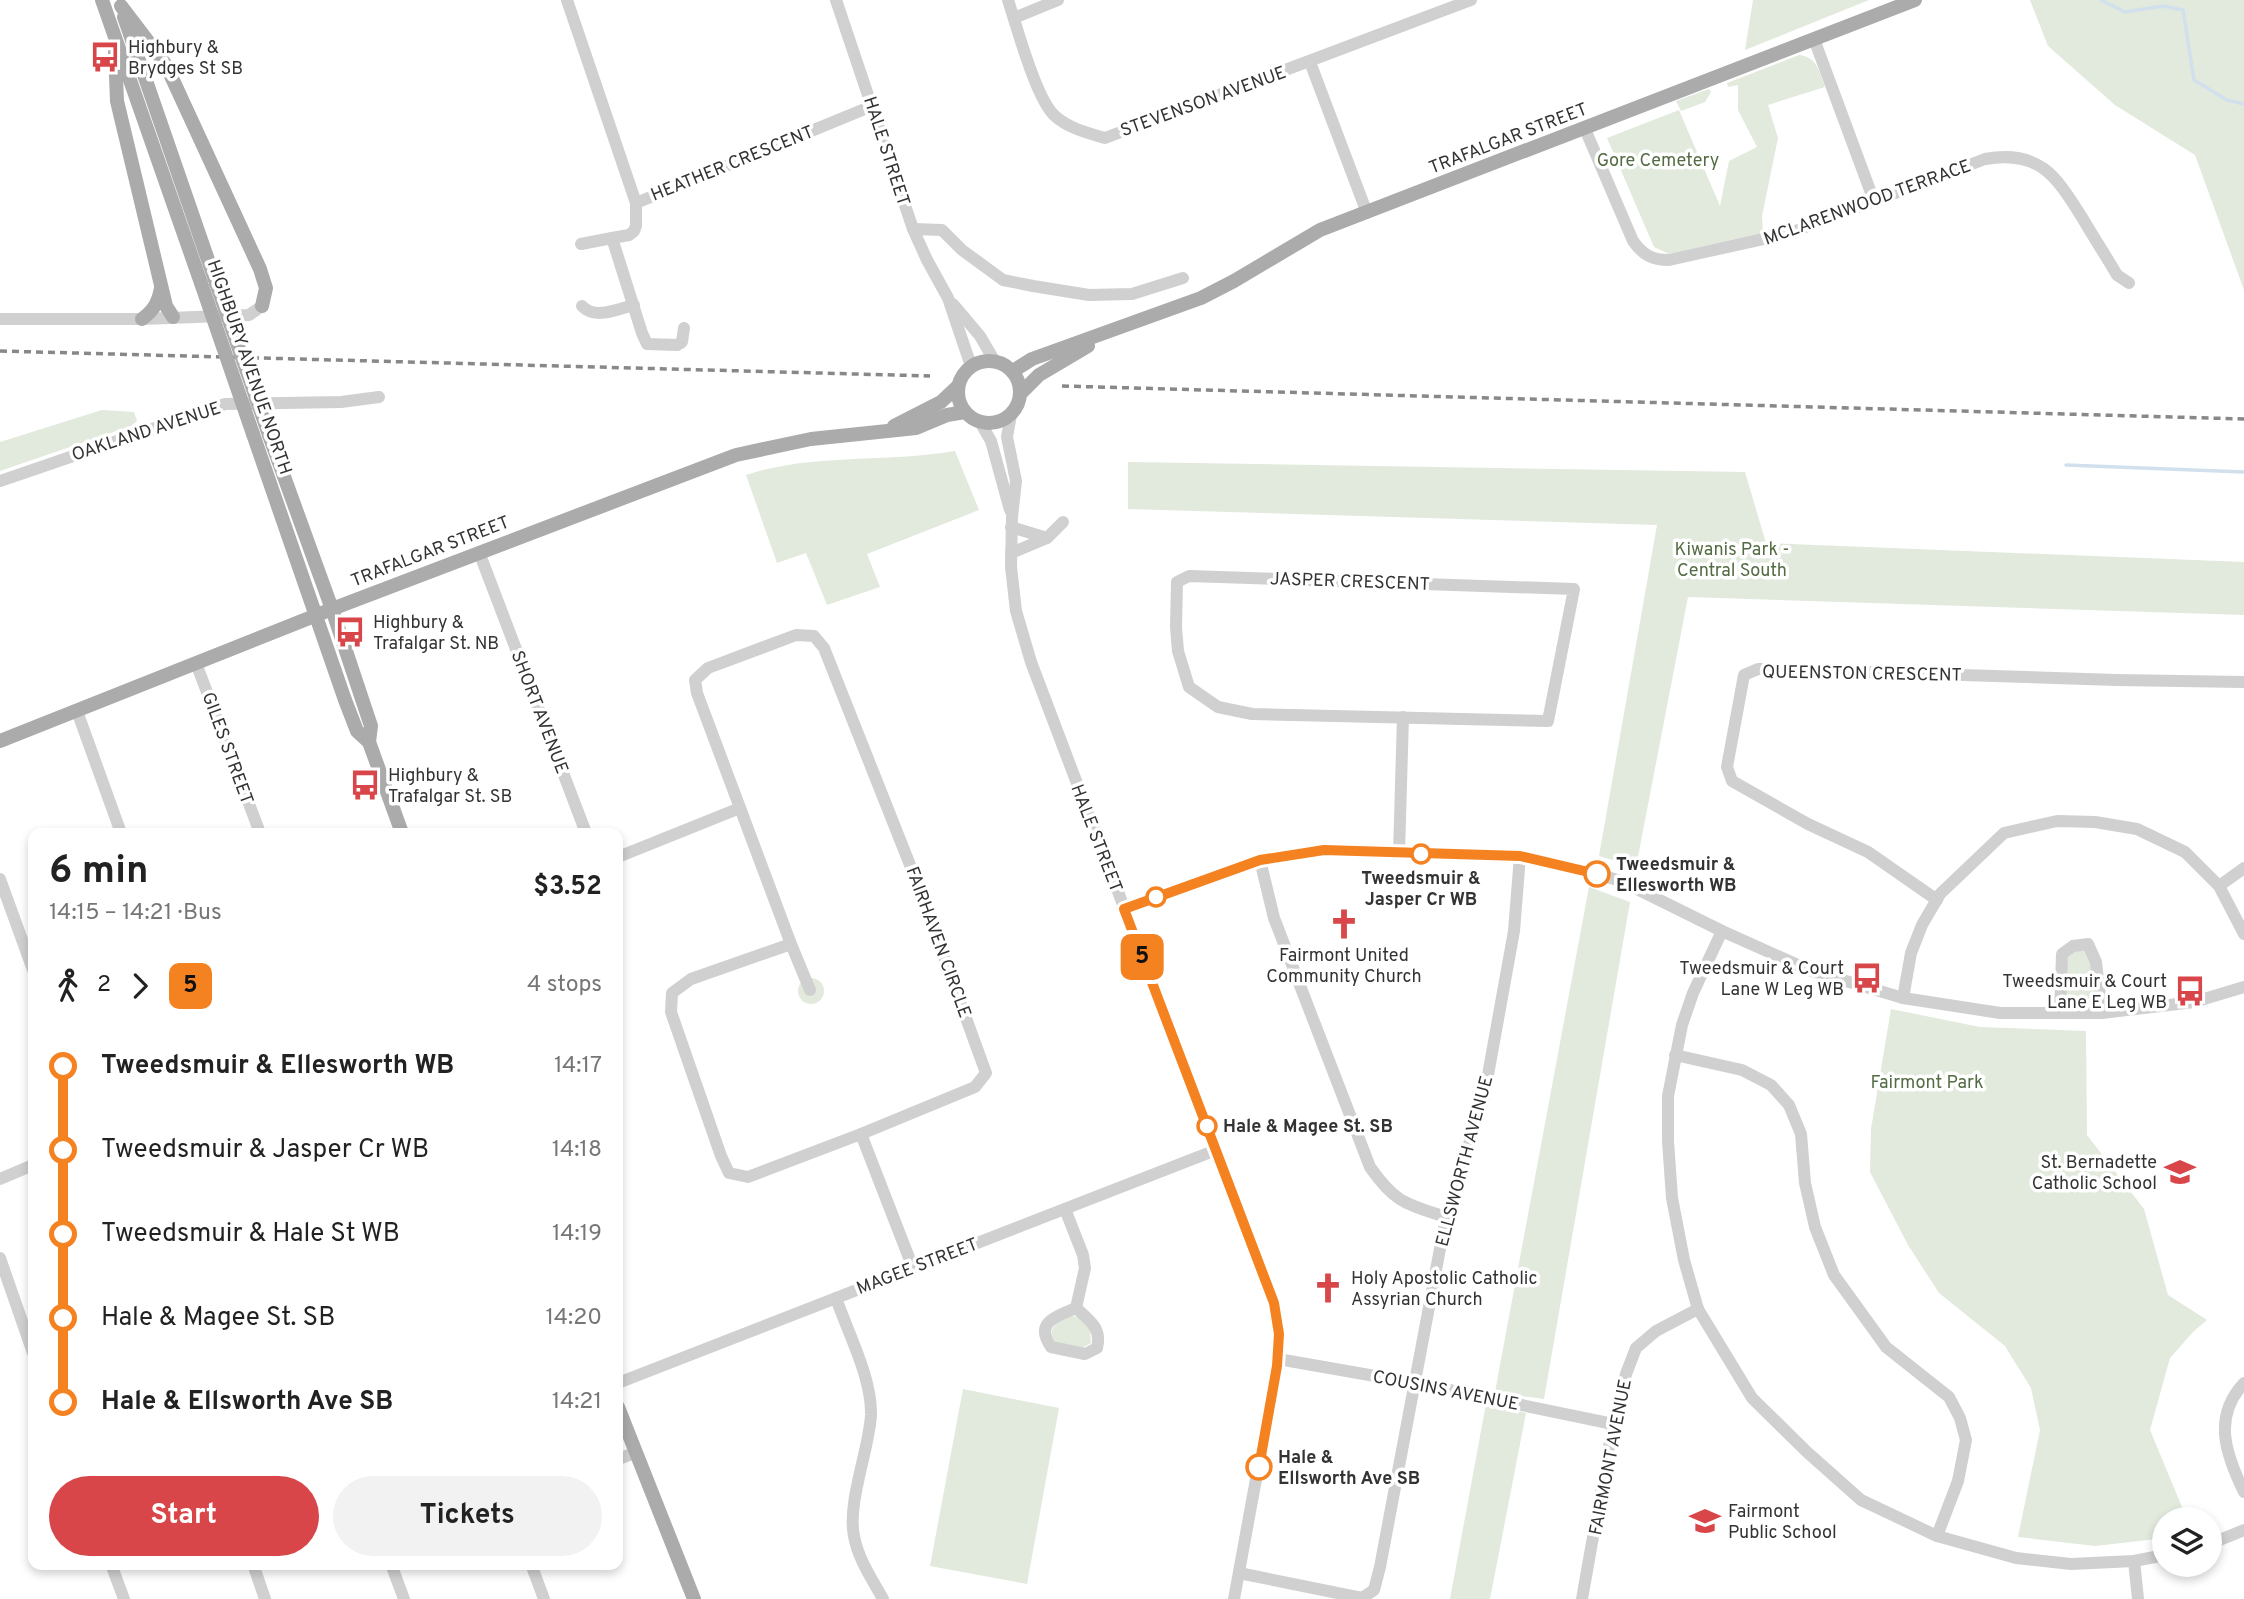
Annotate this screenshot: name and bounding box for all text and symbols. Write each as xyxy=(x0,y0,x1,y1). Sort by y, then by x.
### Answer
place label: Highbury & Brydges St SB xyxy=(128,37,243,81)
bus stop icon: Highbury & Brydges St SB xyxy=(88,40,122,74)
street label: STEVENSON AVENUE xyxy=(1117,62,1290,143)
street label: HALE STREET xyxy=(857,94,914,209)
street label: TRAFALGAR STREET xyxy=(1426,99,1591,180)
street label: HEATHER CRESCENT xyxy=(648,121,817,208)
park label: Gore Cemetery xyxy=(1597,150,1719,173)
street label: MCLARENWOOD TERRACE xyxy=(1761,155,1974,252)
street label: HIGHBURY AVENUE NORTH xyxy=(201,257,296,478)
street label: OAKLAND AVENUE xyxy=(69,397,224,467)
street label: TRAFALGAR STREET xyxy=(348,512,513,593)
park label: Kiwanis Park - Central South xyxy=(1675,539,1789,583)
street label: JASPER CRESCENT xyxy=(1270,568,1430,597)
place label: Highbury & Trafalgar St. NB xyxy=(373,612,499,656)
bus stop icon: Highbury & Trafalgar St. NB xyxy=(333,615,367,649)
street label: SHORT AVENUE xyxy=(505,648,573,777)
street label: QUEENSTON CRESCENT xyxy=(1762,661,1962,688)
street label: GILES STREET xyxy=(196,689,258,808)
place label: Highbury & Trafalgar St. SB xyxy=(388,765,512,809)
bus stop icon: Highbury & Trafalgar St. SB xyxy=(348,768,382,802)
street label: HALE STREET xyxy=(1064,781,1127,896)
marker: Tweedsmuir & Jasper Cr WB xyxy=(1411,844,1431,864)
text: 6 min xyxy=(49,848,148,897)
place label: Tweedsmuir & Ellesworth WB xyxy=(1616,854,1736,898)
marker: Tweedsmuir & Ellesworth WB xyxy=(1584,861,1610,887)
street label: FAIRHAVEN CIRCLE xyxy=(900,864,976,1021)
place label: Tweedsmuir & Jasper Cr WB xyxy=(1361,868,1481,912)
text: $3.52 xyxy=(533,871,602,904)
unlabelled marker xyxy=(1146,887,1166,907)
text: 14:15 – 14:21 · Bus xyxy=(49,899,222,928)
church icon: Fairmont United Community Church xyxy=(1327,907,1361,941)
line badge: 5 xyxy=(1119,934,1165,980)
text: 5 xyxy=(1135,942,1149,972)
place label: Fairmont United Community Church xyxy=(1266,945,1422,989)
place label: Tweedsmuir & Court Lane W Leg WB xyxy=(1679,958,1844,1002)
bus stop icon: Tweedsmuir & Court Lane W Leg WB xyxy=(1850,961,1884,995)
icon: walk xyxy=(49,967,87,1005)
icon: forward xyxy=(121,967,159,1005)
text: 2 xyxy=(97,971,111,1000)
text: 5 xyxy=(183,971,198,1001)
text: 4 stops xyxy=(527,971,602,1000)
place label: Tweedsmuir & Court Lane E Leg WB xyxy=(2002,971,2167,1015)
bus stop icon: Tweedsmuir & Court Lane E Leg WB xyxy=(2173,974,2207,1008)
text: Tweedsmuir & Ellesworth WB xyxy=(101,1050,454,1083)
text: 14:17 xyxy=(554,1052,602,1081)
park label: Fairmont Park xyxy=(1870,1072,1984,1095)
street label: ELLSWORTH AVENUE xyxy=(1432,1073,1499,1249)
marker: Hale & Magee St. SB xyxy=(1197,1116,1217,1136)
place label: Hale & Magee St. SB xyxy=(1223,1116,1393,1139)
text: Tweedsmuir & Jasper Cr WB xyxy=(101,1134,429,1167)
text: 14:18 xyxy=(552,1136,602,1165)
place label: St. Bernadette Catholic School xyxy=(2032,1152,2157,1196)
school or university icon: St. Bernadette Catholic School xyxy=(2163,1155,2197,1189)
text: Tweedsmuir & Hale St WB xyxy=(101,1218,400,1251)
text: 14:19 xyxy=(552,1220,602,1249)
street label: MAGEE STREET xyxy=(854,1234,982,1301)
place label: Holy Apostolic Catholic Assyrian Church xyxy=(1351,1268,1537,1312)
church icon: Holy Apostolic Catholic Assyrian Church xyxy=(1311,1271,1345,1305)
text: Hale & Magee St. SB xyxy=(101,1302,335,1335)
text: 14:20 xyxy=(546,1304,602,1333)
street label: COUSINS AVENUE xyxy=(1371,1366,1521,1417)
street label: FAIRMONT AVENUE xyxy=(1585,1377,1638,1537)
text: Hale & Ellsworth Ave SB xyxy=(101,1386,393,1419)
text: 14:21 xyxy=(552,1388,602,1417)
place label: Hale & Ellsworth Ave SB xyxy=(1278,1447,1420,1491)
marker: Hale & Ellsworth Ave SB xyxy=(1246,1454,1272,1480)
button: Start xyxy=(49,1476,319,1556)
button: Tickets xyxy=(333,1476,602,1556)
place label: Fairmont Public School xyxy=(1728,1501,1837,1545)
school or university icon: Fairmont Public School xyxy=(1688,1504,1722,1538)
map controls xyxy=(2152,1507,2222,1577)
button: layers xyxy=(2152,1507,2222,1577)

